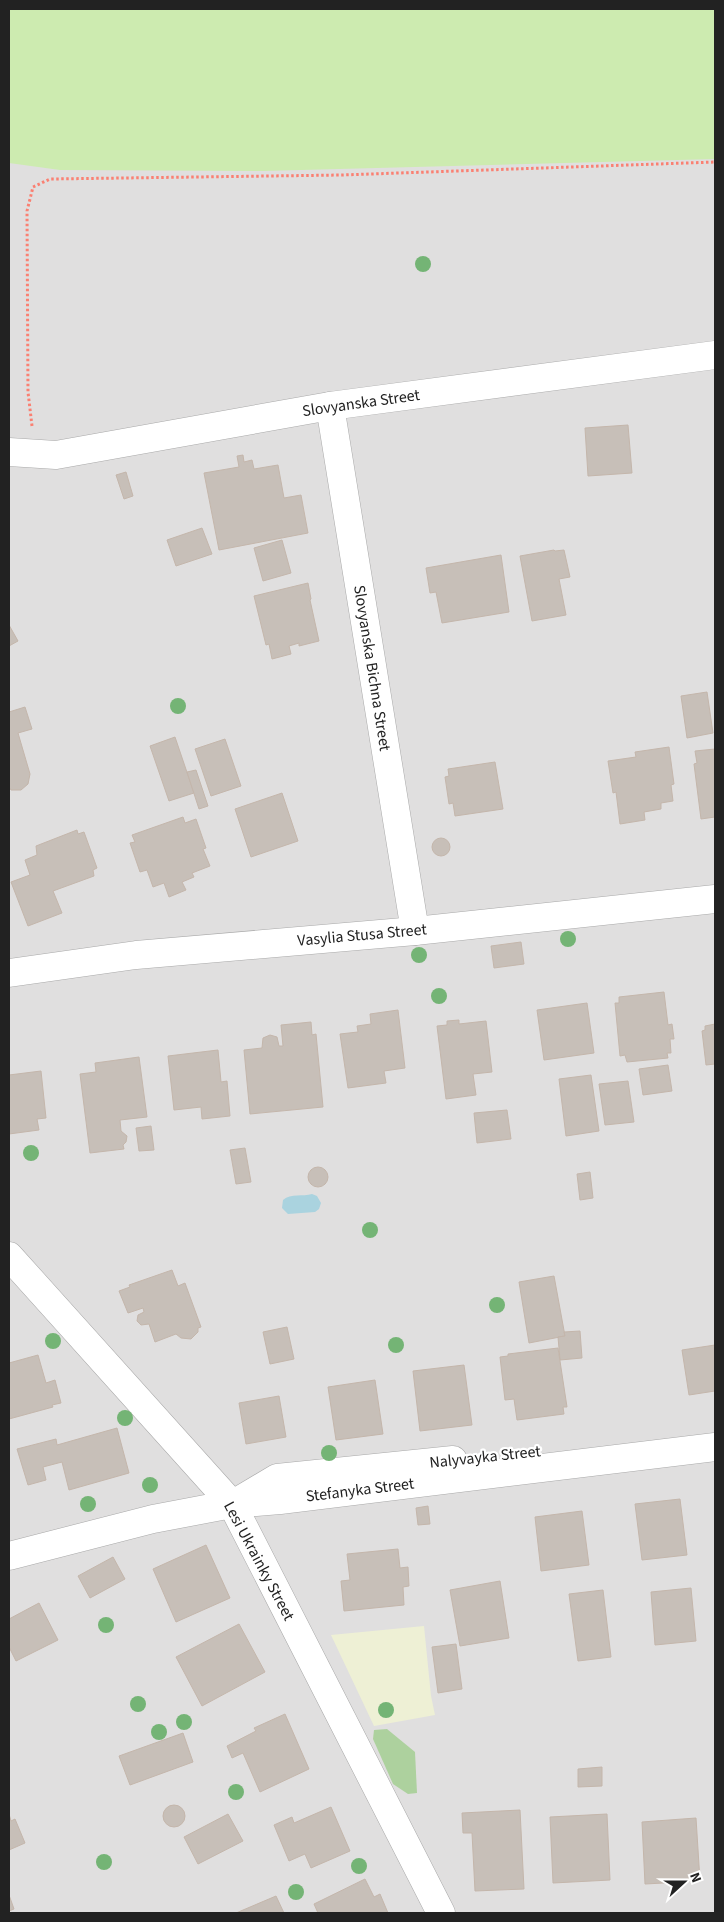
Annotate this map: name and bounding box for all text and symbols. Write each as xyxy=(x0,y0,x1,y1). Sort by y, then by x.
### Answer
street label: Slovyanska Street xyxy=(301,384,422,422)
street label: Slovyanska Bichna Street xyxy=(348,583,396,753)
street label: Vasylia Stusa Street xyxy=(296,918,428,952)
street label: Nalyvayka Street xyxy=(428,1440,542,1474)
street label: Stefanyka Street xyxy=(305,1472,416,1508)
street label: Lesi Ukrainky Street xyxy=(218,1497,300,1625)
north arrow xyxy=(659,1857,709,1907)
text: N xyxy=(684,1870,706,1886)

